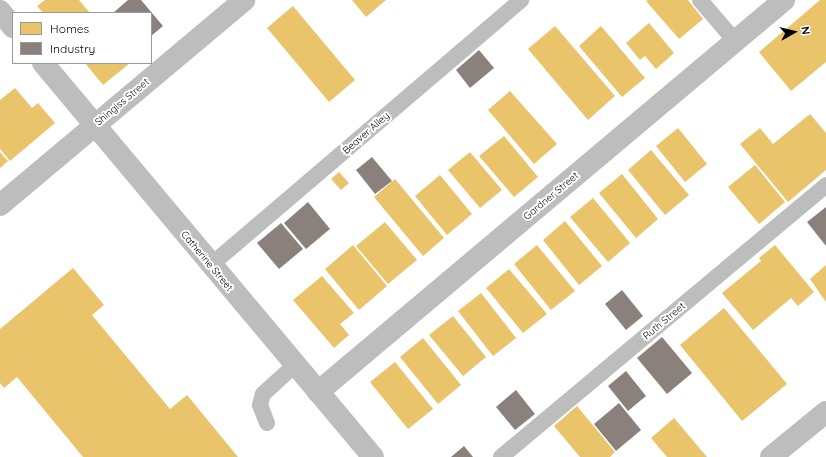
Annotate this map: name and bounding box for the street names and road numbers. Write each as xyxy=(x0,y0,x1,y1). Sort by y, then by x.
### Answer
street label: Shingiss Street xyxy=(92,76,152,128)
street label: Beaver Alley xyxy=(340,109,392,157)
street label: Gardner Street xyxy=(521,169,581,223)
street label: Catherine Street xyxy=(178,228,236,294)
street label: Ruth Street xyxy=(640,300,688,342)

